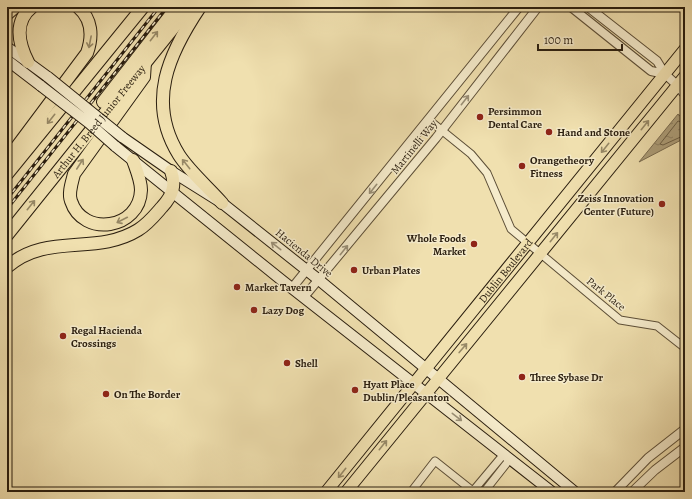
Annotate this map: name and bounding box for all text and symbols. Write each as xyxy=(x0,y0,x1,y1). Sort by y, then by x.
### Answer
scale bar xyxy=(538,26,622,52)
one-way arrow xyxy=(150,31,159,42)
text: 100 m xyxy=(544,32,573,48)
one-way arrow xyxy=(86,35,94,48)
street label: Arthur H. Breed Junior Freeway xyxy=(48,61,149,182)
one-way arrow xyxy=(461,95,470,106)
place label: Persimmon Dental Care xyxy=(488,104,542,132)
marker: Persimmon Dental Care xyxy=(475,112,485,122)
one-way arrow xyxy=(47,113,55,124)
street label: Martinelli Way xyxy=(387,117,441,177)
one-way arrow xyxy=(640,119,649,130)
place label: Hand and Stone xyxy=(557,125,630,140)
marker: Hand and Stone xyxy=(544,127,554,137)
one-way arrow xyxy=(600,143,609,154)
place label: Orangetheory Fitness xyxy=(530,153,595,181)
one-way arrow xyxy=(182,158,190,169)
one-way arrow xyxy=(76,159,84,170)
marker: Orangetheory Fitness xyxy=(517,161,527,171)
one-way arrow xyxy=(368,184,377,195)
place label: Zeiss Innovation Center (Future) xyxy=(578,191,654,219)
one-way arrow xyxy=(27,199,36,210)
marker: Zeiss Innovation Center (Future) xyxy=(657,199,667,209)
one-way arrow xyxy=(116,217,128,225)
street label: Hacienda Drive xyxy=(272,225,336,281)
place label: Whole Foods Market xyxy=(406,231,467,259)
one-way arrow xyxy=(549,231,558,242)
street label: Dublin Boulevard xyxy=(475,235,536,306)
marker: Whole Foods Market xyxy=(469,239,479,249)
one-way arrow xyxy=(271,241,282,250)
one-way arrow xyxy=(340,244,349,255)
place label: Urban Plates xyxy=(362,263,421,278)
marker: Urban Plates xyxy=(349,265,359,275)
street label: Park Place xyxy=(583,274,629,314)
place label: Market Tavern xyxy=(245,280,312,295)
marker: Market Tavern xyxy=(232,282,242,292)
place label: Lazy Dog xyxy=(262,303,304,318)
marker: Lazy Dog xyxy=(249,305,259,315)
place label: Regal Hacienda Crossings xyxy=(71,323,143,351)
marker: Regal Hacienda Crossings xyxy=(58,331,68,341)
one-way arrow xyxy=(458,343,467,353)
place label: Shell xyxy=(295,356,318,371)
marker: Shell xyxy=(282,358,292,368)
place label: Three Sybase Dr xyxy=(530,370,604,385)
marker: Three Sybase Dr xyxy=(517,372,527,382)
place label: Hyatt Place Dublin/Pleasanton xyxy=(363,377,449,405)
marker: Hyatt Place Dublin/Pleasanton xyxy=(350,385,360,395)
place label: On The Border xyxy=(114,387,181,402)
marker: On The Border xyxy=(101,389,111,399)
one-way arrow xyxy=(451,412,462,421)
one-way arrow xyxy=(379,440,388,451)
one-way arrow xyxy=(337,467,346,478)

